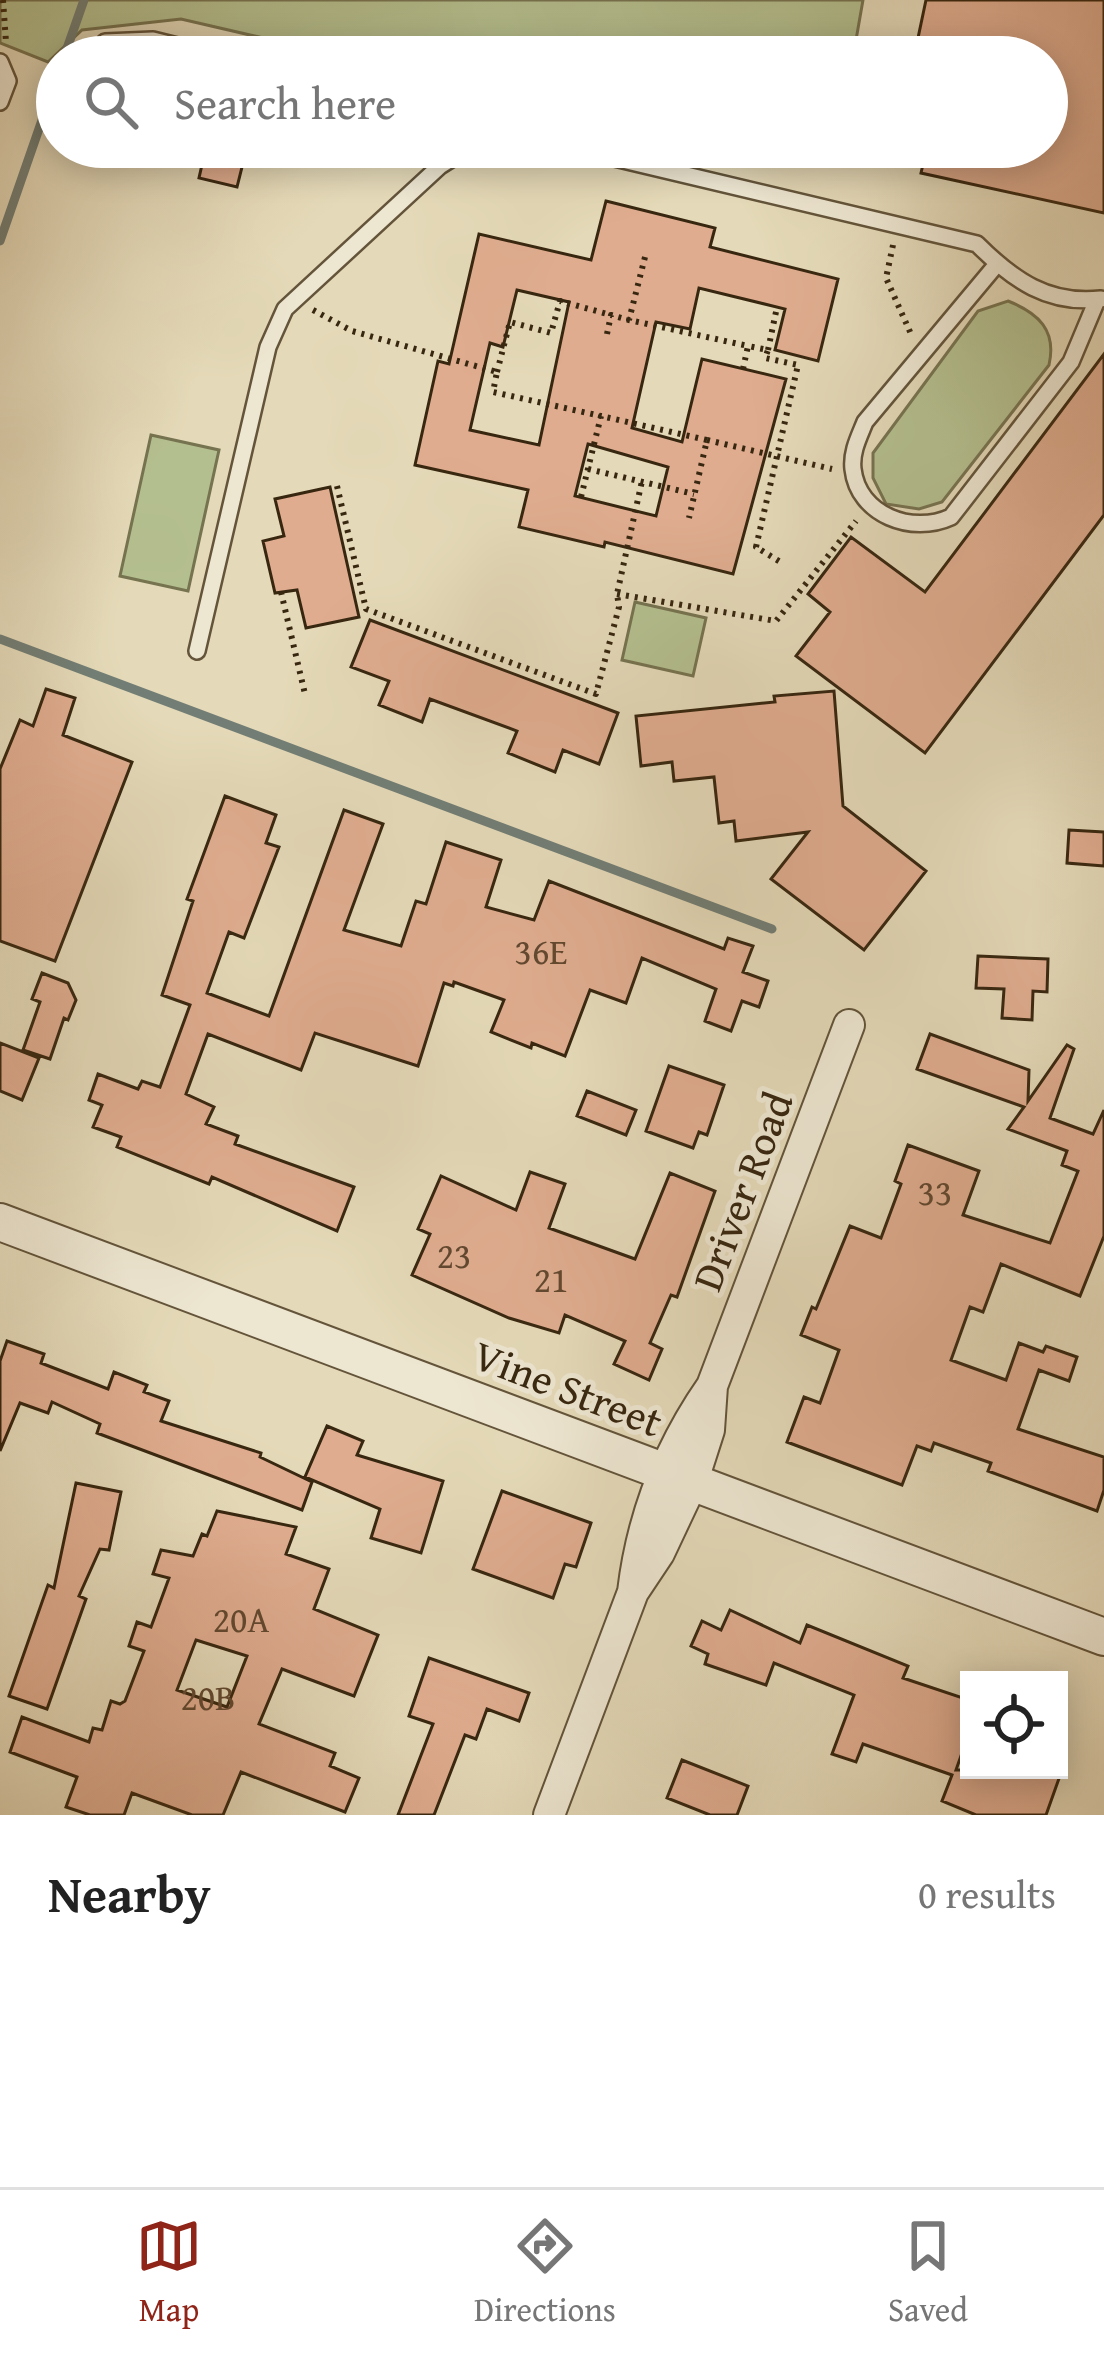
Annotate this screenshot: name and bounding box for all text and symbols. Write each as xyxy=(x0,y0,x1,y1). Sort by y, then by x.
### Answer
search box xyxy=(36,36,1068,168)
icon: search xyxy=(78,69,144,135)
text: Search here xyxy=(174,70,396,135)
house number: 36E xyxy=(515,924,567,977)
street label: Driver Road xyxy=(676,1082,808,1299)
house number: 33 xyxy=(918,1165,952,1218)
house number: 23 xyxy=(437,1228,471,1281)
house number: 21 xyxy=(534,1252,568,1305)
street label: Vine Street xyxy=(465,1324,672,1452)
house number: 20A xyxy=(213,1592,269,1645)
house number: 20B xyxy=(180,1670,236,1723)
map controls xyxy=(960,1671,1068,1779)
button: locate xyxy=(960,1671,1068,1779)
text: Nearby xyxy=(48,1856,211,1931)
text: 0 results xyxy=(918,1865,1056,1922)
tab: Map xyxy=(136,2213,202,2333)
tab: Directions xyxy=(474,2213,616,2333)
tab: Saved xyxy=(888,2213,968,2333)

